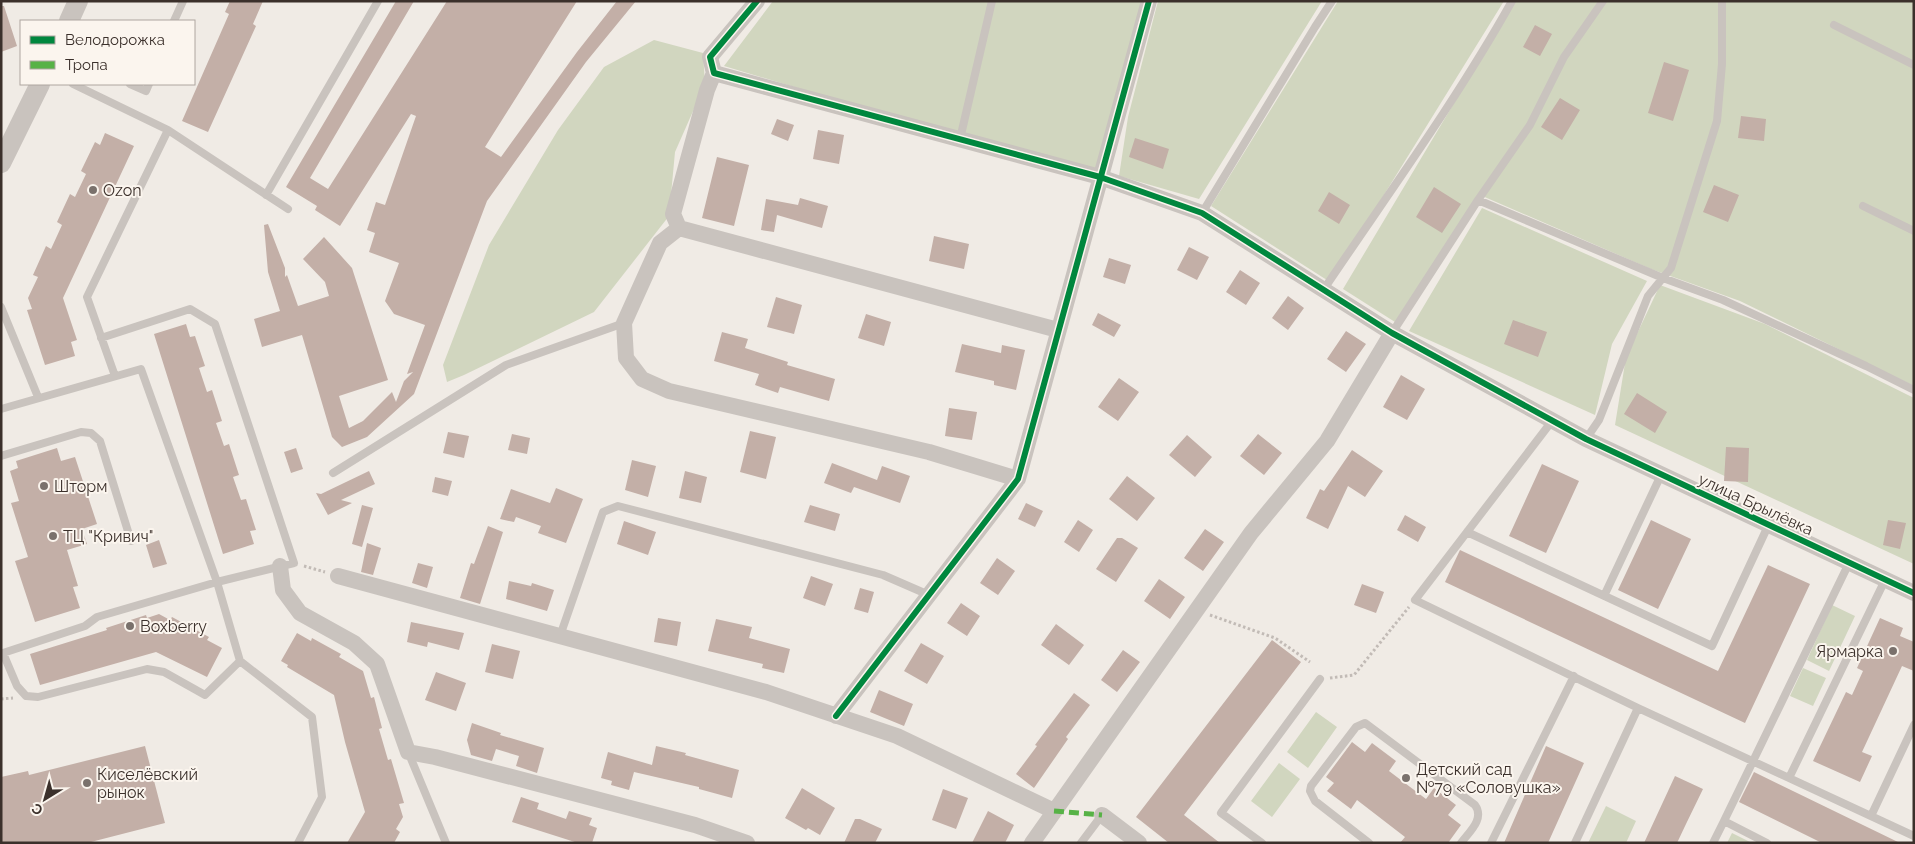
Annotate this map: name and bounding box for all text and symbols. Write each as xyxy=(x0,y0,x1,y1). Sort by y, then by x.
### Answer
legend xyxy=(20,20,195,85)
text: Велодорожка xyxy=(65,31,165,49)
text: Тропа xyxy=(65,56,108,74)
place label: Ozon xyxy=(103,181,142,200)
marker: Ozon xyxy=(87,184,99,196)
street label: улица Брылёвка xyxy=(1695,470,1816,539)
place label: Шторм xyxy=(54,477,107,496)
marker: Шторм xyxy=(38,480,50,492)
place label: ТЦ "Кривич" xyxy=(63,527,153,546)
marker: ТЦ "Кривич" xyxy=(47,530,59,542)
place label: Boxberry xyxy=(140,617,207,636)
marker: Boxberry xyxy=(124,620,136,632)
place label: Ярмарка xyxy=(1816,642,1883,661)
marker: Ярмарка xyxy=(1887,645,1899,657)
place label: Детский сад №79 «Соловушка» xyxy=(1416,760,1561,797)
place label: Киселёвский рынок xyxy=(97,765,198,802)
marker: Детский сад №79 «Соловушка» xyxy=(1400,772,1412,784)
north arrow xyxy=(20,774,70,824)
marker: Киселёвский рынок xyxy=(81,777,93,789)
text: С xyxy=(28,800,46,819)

